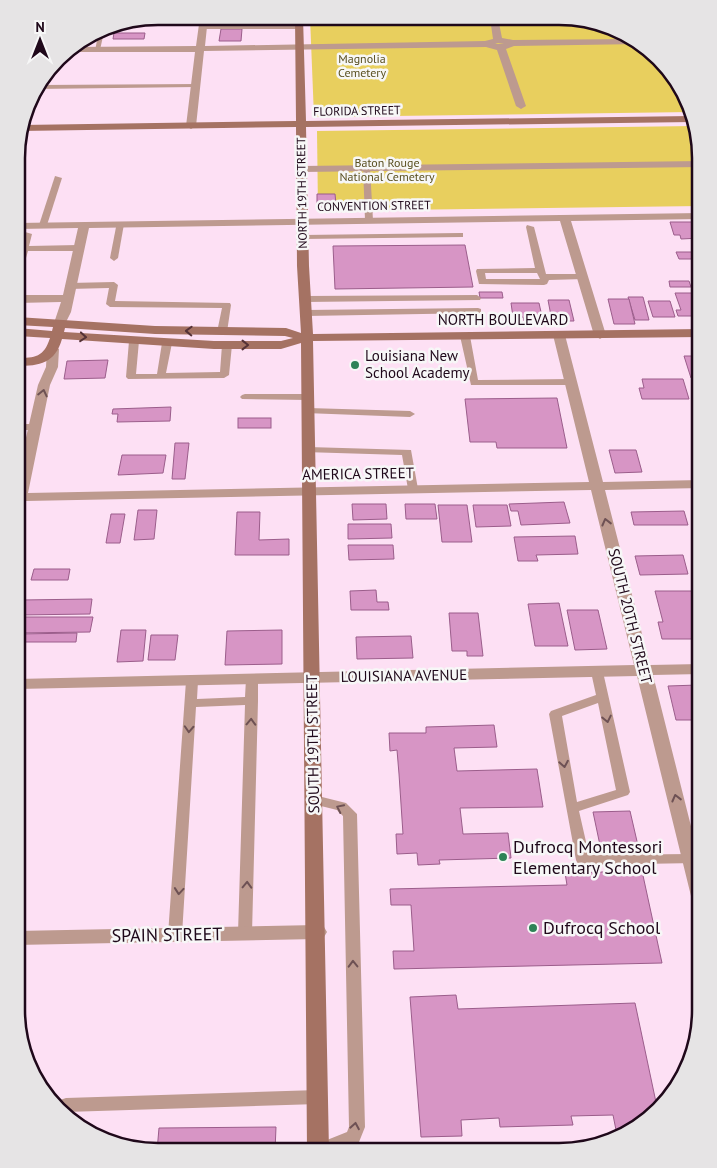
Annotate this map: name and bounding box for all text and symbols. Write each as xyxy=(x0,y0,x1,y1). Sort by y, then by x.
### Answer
north arrow xyxy=(15,15,65,65)
text: N xyxy=(35,18,45,36)
park label: Magnolia Cemetery xyxy=(338,51,386,80)
street label: FLORIDA STREET xyxy=(313,102,401,119)
street label: NORTH 19TH STREET xyxy=(293,137,310,249)
park label: Baton Rouge National Cemetery xyxy=(339,155,435,184)
street label: CONVENTION STREET xyxy=(317,197,431,214)
street label: NORTH BOULEVARD xyxy=(438,310,568,329)
one-way arrow xyxy=(184,326,192,336)
one-way arrow xyxy=(79,332,87,343)
one-way arrow xyxy=(242,340,250,350)
place label: Louisiana New School Academy xyxy=(365,346,470,382)
marker: Louisiana New School Academy xyxy=(349,359,361,371)
one-way arrow xyxy=(37,388,48,397)
street label: AMERICA STREET xyxy=(302,463,415,484)
one-way arrow xyxy=(601,517,612,526)
street label: SOUTH 20TH STREET xyxy=(604,546,657,686)
street label: LOUISIANA AVENUE xyxy=(341,665,467,686)
street label: SOUTH 19TH STREET xyxy=(302,674,323,814)
one-way arrow xyxy=(602,715,612,724)
one-way arrow xyxy=(246,718,256,726)
one-way arrow xyxy=(184,725,195,733)
one-way arrow xyxy=(559,760,569,769)
one-way arrow xyxy=(671,794,682,803)
one-way arrow xyxy=(336,804,345,814)
place label: Dufrocq Montessori Elementary School xyxy=(513,835,663,879)
marker: Dufrocq Montessori Elementary School xyxy=(497,851,509,863)
one-way arrow xyxy=(241,880,252,888)
one-way arrow xyxy=(174,888,185,896)
place label: Dufrocq School xyxy=(543,916,661,939)
street label: SPAIN STREET xyxy=(111,922,223,947)
marker: Dufrocq School xyxy=(527,922,539,934)
one-way arrow xyxy=(348,959,359,967)
one-way arrow xyxy=(350,1121,360,1130)

